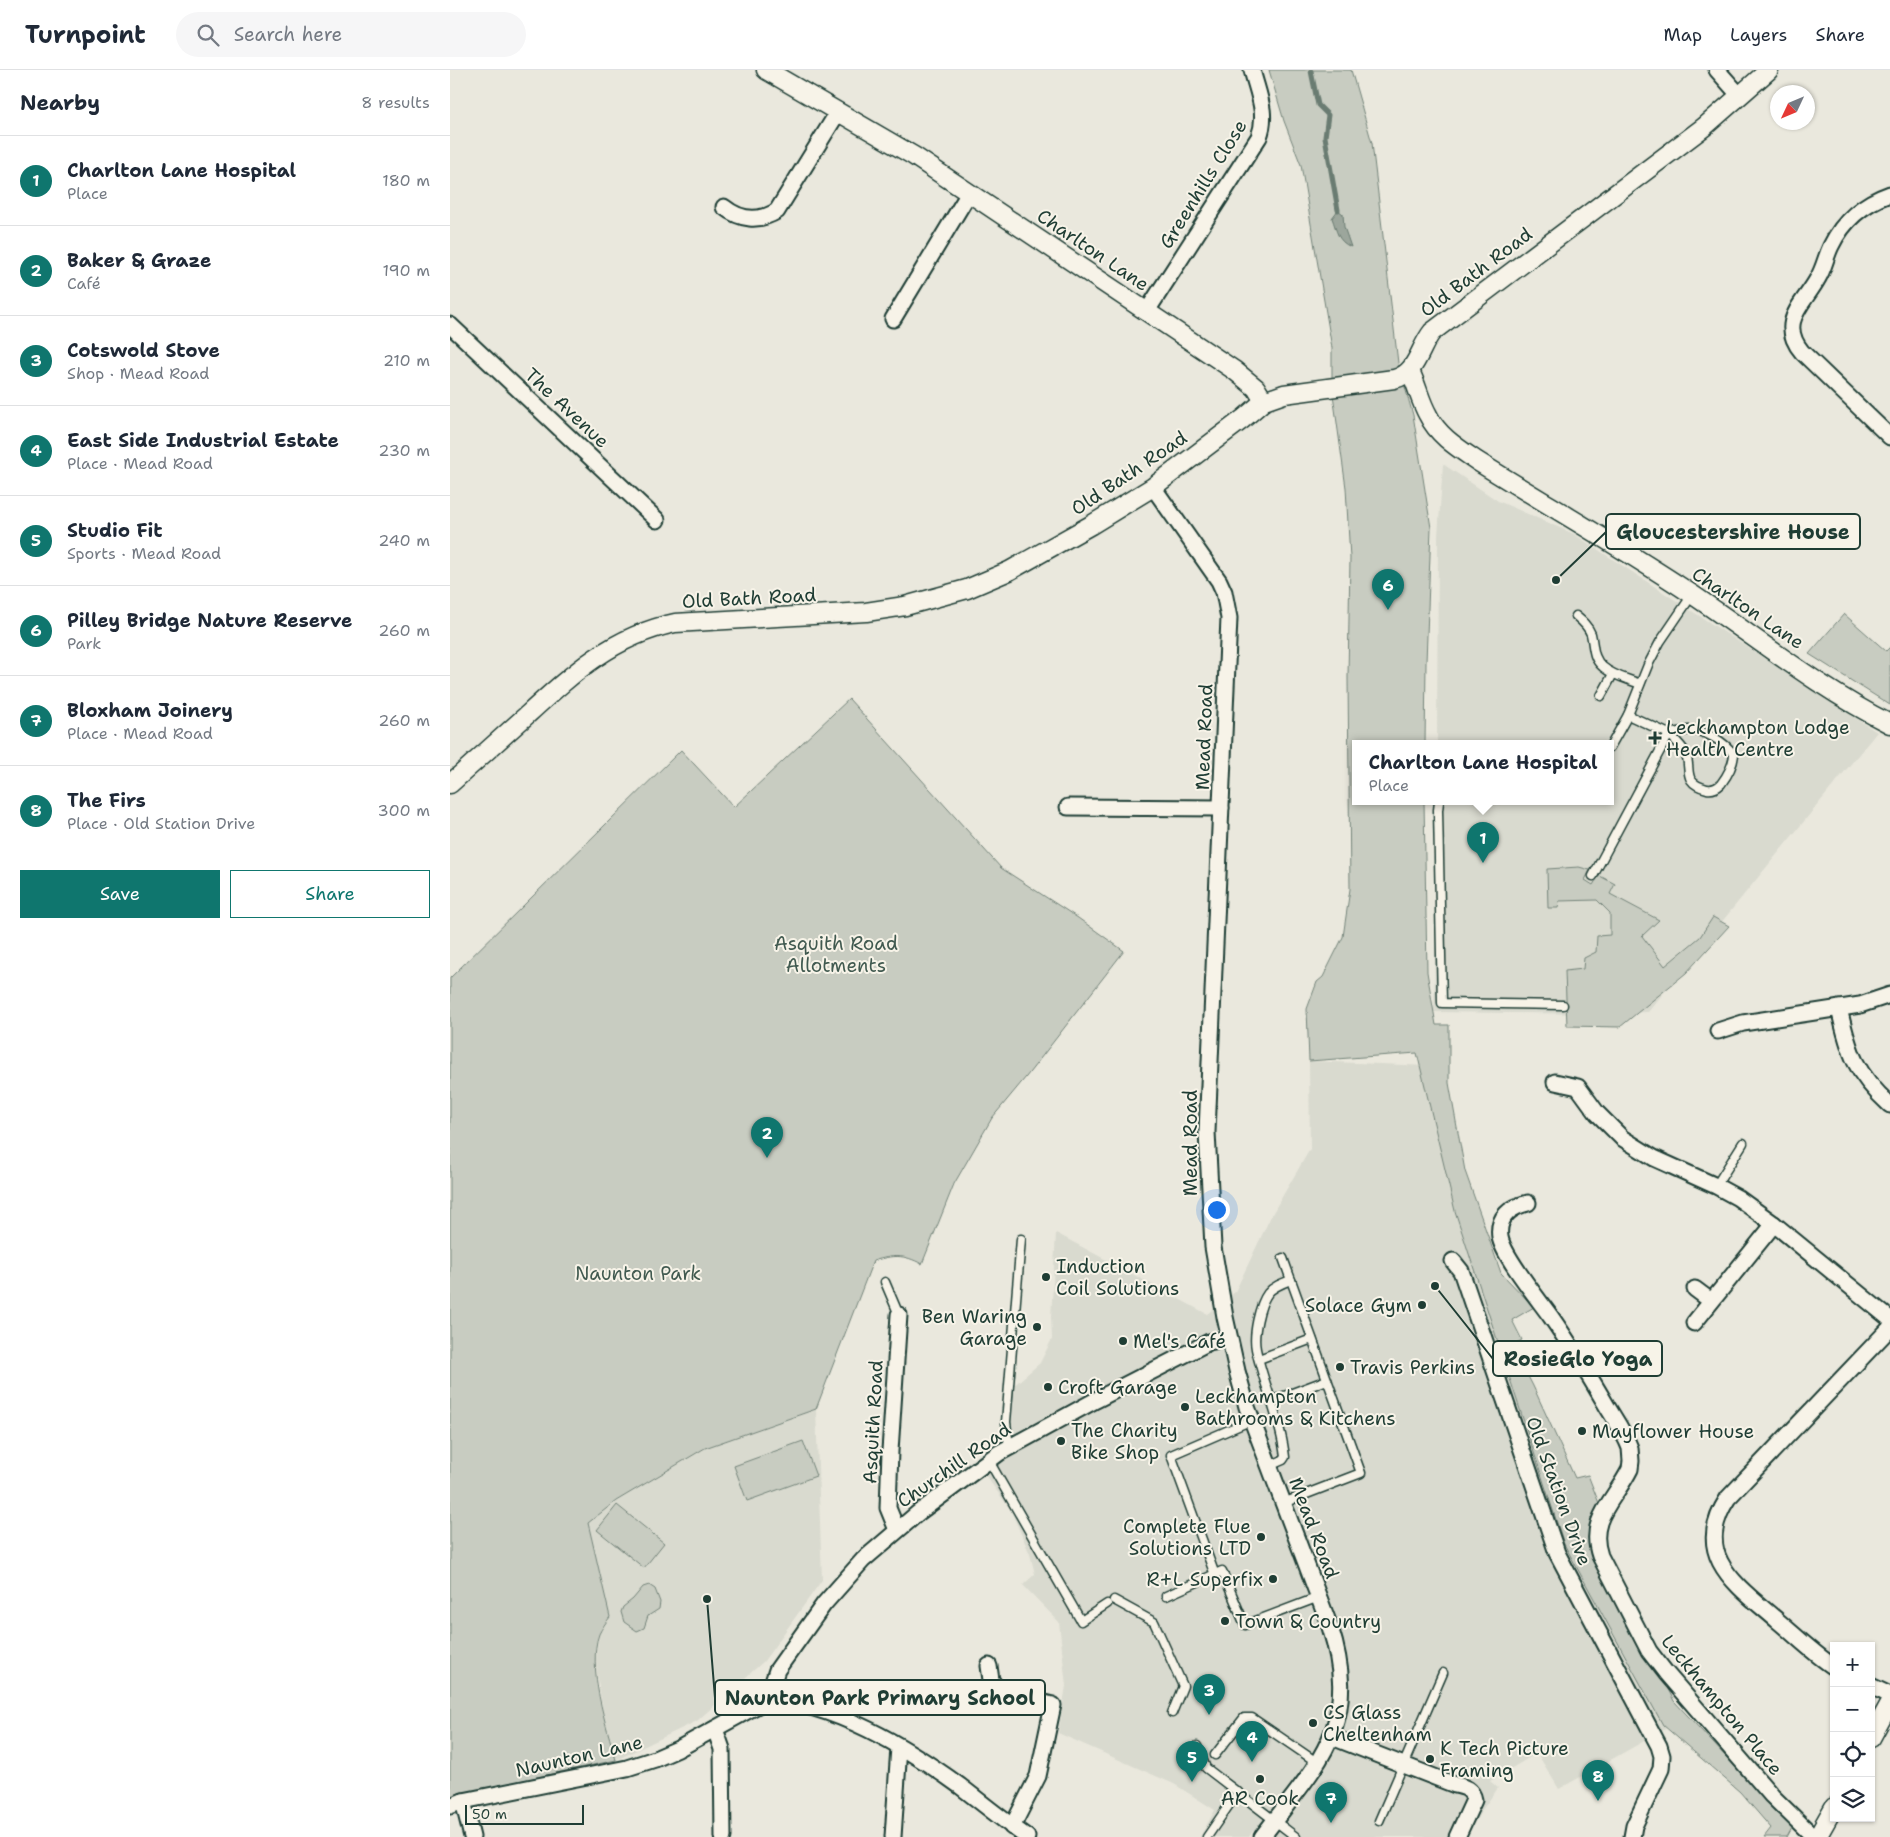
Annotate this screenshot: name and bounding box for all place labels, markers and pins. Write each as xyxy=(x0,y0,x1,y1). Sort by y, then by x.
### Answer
callout: Gloucestershire House xyxy=(1606,514,1860,549)
pin: 6 xyxy=(1372,569,1404,610)
place label: Leckhampton Lodge Health Centre xyxy=(1666,715,1850,762)
marker: Leckhampton Lodge Health Centre xyxy=(1648,731,1662,745)
pin: 1 xyxy=(1467,822,1499,863)
pin: 2 xyxy=(751,1117,783,1158)
place label: Induction Coil Solutions xyxy=(1056,1254,1179,1301)
marker: Induction Coil Solutions xyxy=(1040,1271,1052,1283)
place label: Solace Gym xyxy=(1305,1293,1412,1318)
marker: Solace Gym xyxy=(1416,1299,1428,1311)
place label: Ben Waring Garage xyxy=(922,1304,1027,1351)
marker: Ben Waring Garage xyxy=(1031,1321,1043,1333)
place label: Mel's Café xyxy=(1133,1329,1226,1354)
marker: Mel's Café xyxy=(1117,1335,1129,1347)
callout: RosieGlo Yoga xyxy=(1493,1341,1662,1376)
place label: Travis Perkins xyxy=(1350,1355,1475,1380)
marker: Travis Perkins xyxy=(1334,1361,1346,1373)
place label: Croft Garage xyxy=(1058,1375,1177,1400)
marker: Croft Garage xyxy=(1042,1381,1054,1393)
place label: Leckhampton Bathrooms & Kitchens xyxy=(1195,1384,1396,1431)
marker: Leckhampton Bathrooms & Kitchens xyxy=(1179,1401,1191,1413)
place label: The Charity Bike Shop xyxy=(1071,1418,1178,1465)
place label: Mayflower House xyxy=(1592,1419,1754,1444)
marker: Mayflower House xyxy=(1576,1425,1588,1437)
marker: The Charity Bike Shop xyxy=(1055,1435,1067,1447)
place label: Complete Flue Solutions LTD xyxy=(1123,1514,1251,1561)
marker: Complete Flue Solutions LTD xyxy=(1255,1531,1267,1543)
place label: R+L Superfix xyxy=(1146,1567,1263,1592)
marker: R+L Superfix xyxy=(1267,1573,1279,1585)
place label: Town & Country xyxy=(1235,1609,1381,1634)
marker: Town & Country xyxy=(1219,1615,1231,1627)
pin: 3 xyxy=(1193,1674,1225,1715)
callout: Naunton Park Primary School xyxy=(715,1680,1045,1715)
place label: CS Glass Cheltenham xyxy=(1323,1700,1432,1747)
marker: CS Glass Cheltenham xyxy=(1307,1717,1319,1729)
pin: 4 xyxy=(1236,1721,1268,1762)
place label: K Tech Picture Framing xyxy=(1440,1736,1569,1783)
pin: 5 xyxy=(1176,1741,1208,1782)
marker: K Tech Picture Framing xyxy=(1424,1753,1436,1765)
pin: 8 xyxy=(1582,1760,1614,1801)
marker: AR Cook xyxy=(1254,1773,1266,1785)
pin: 7 xyxy=(1315,1782,1347,1823)
place label: AR Cook xyxy=(1221,1786,1299,1811)

